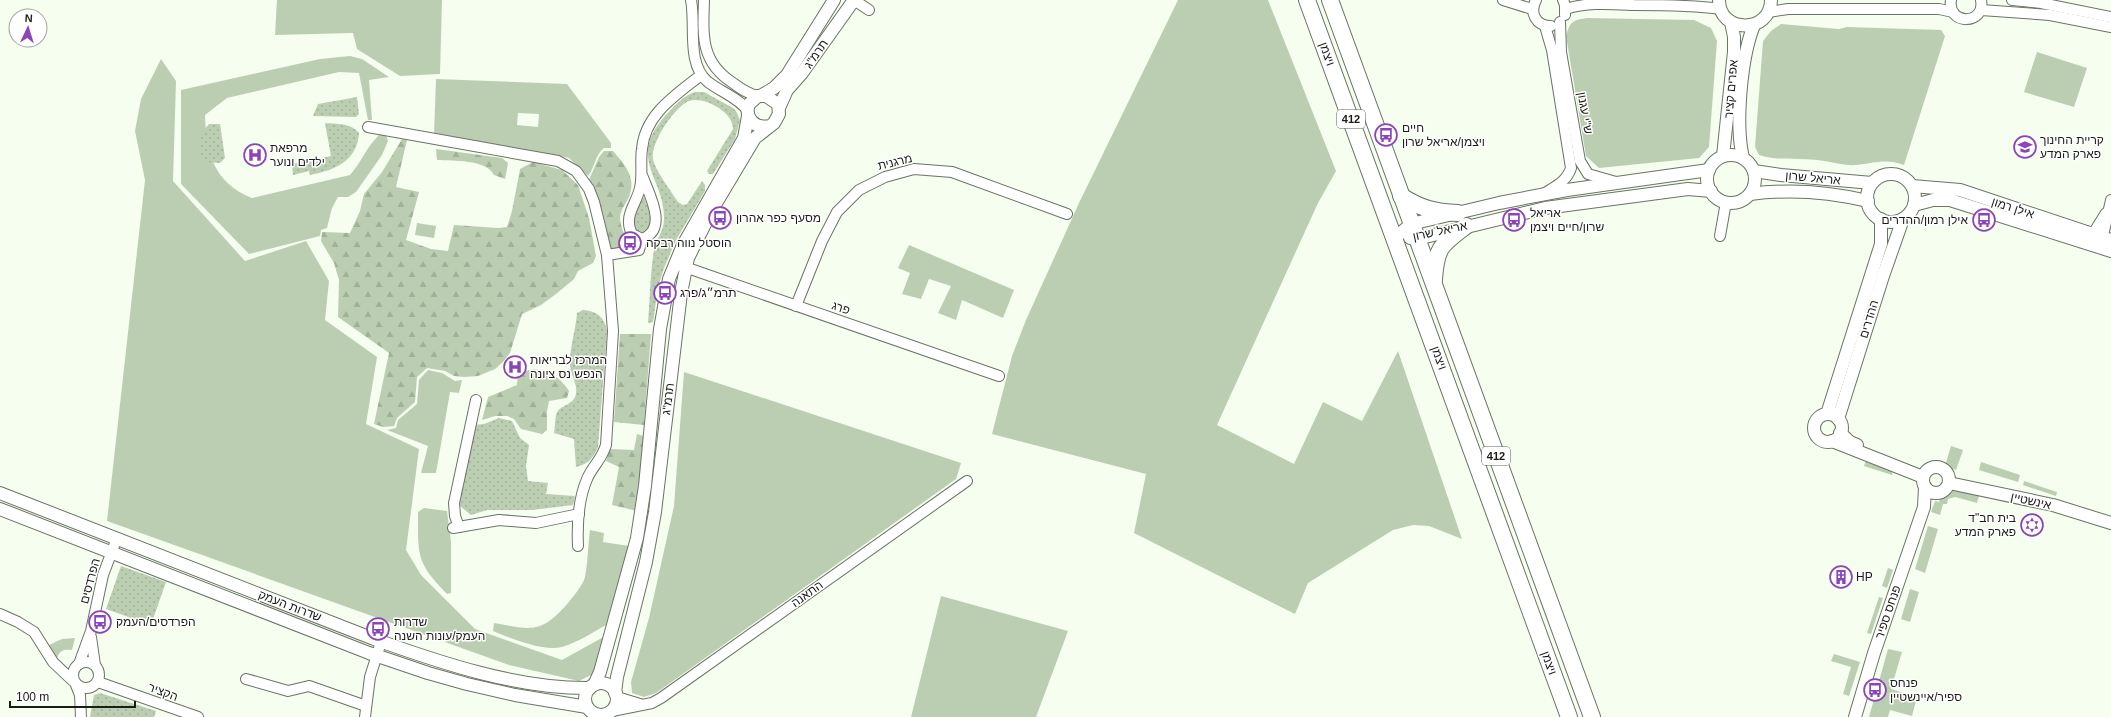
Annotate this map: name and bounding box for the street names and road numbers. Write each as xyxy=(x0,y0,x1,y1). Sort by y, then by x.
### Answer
street label: תרמ"ג xyxy=(801,37,831,71)
street label: ויצמן xyxy=(1316,40,1338,68)
street label: אפרים קציר xyxy=(1721,59,1741,119)
street label: ש"י עגנון xyxy=(1574,91,1596,135)
road number: 412 xyxy=(1337,110,1365,128)
street label: מרגנית xyxy=(876,151,914,173)
street label: אריאל שרון xyxy=(1785,169,1842,187)
street label: אילן רמון xyxy=(1990,195,2037,222)
street label: אריאל שרון xyxy=(1411,218,1469,244)
street label: פרג xyxy=(830,298,852,318)
street label: ההדרים xyxy=(1857,298,1881,340)
street label: ויצמן xyxy=(1428,344,1450,372)
street label: תרמ"ג xyxy=(659,382,677,416)
road number: 412 xyxy=(1482,447,1510,465)
street label: אינשטיין xyxy=(2009,490,2053,513)
street label: הפרדסים xyxy=(77,557,103,605)
street label: התאנה xyxy=(788,578,826,610)
street label: פנחס ספיר xyxy=(1872,583,1904,641)
street label: שדרות העמק xyxy=(257,588,324,625)
street label: ויצמן xyxy=(1538,649,1560,677)
street label: הקציר xyxy=(146,680,180,704)

